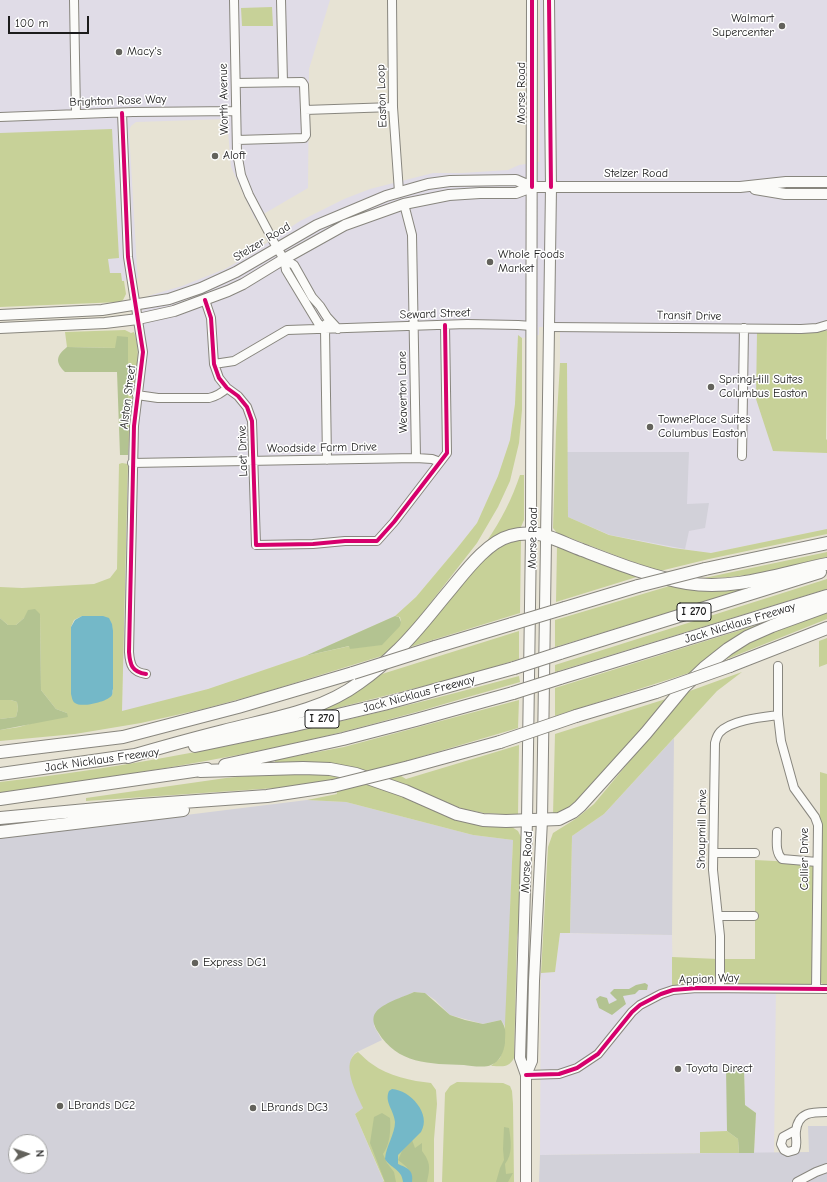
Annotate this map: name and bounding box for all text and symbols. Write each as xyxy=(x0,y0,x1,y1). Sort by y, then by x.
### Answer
scale bar xyxy=(10,8,91,34)
place label: Walmart Supercenter xyxy=(712,12,774,40)
text: 100 m xyxy=(15,16,48,30)
marker: Walmart Supercenter xyxy=(777,21,787,31)
place label: Macy's xyxy=(127,45,162,59)
marker: Macy's xyxy=(114,47,124,57)
street label: Morse Road xyxy=(515,62,529,124)
street label: Worth Avenue xyxy=(216,63,232,135)
street label: Easton Loop xyxy=(374,64,390,128)
street label: Brighton Rose Way xyxy=(69,92,167,110)
place label: Aloft xyxy=(223,149,246,163)
marker: Aloft xyxy=(210,151,220,161)
street label: Stelzer Road xyxy=(604,167,668,181)
street label: Stelzer Road xyxy=(231,219,293,265)
place label: Whole Foods Market xyxy=(498,248,564,276)
marker: Whole Foods Market xyxy=(485,257,495,267)
street label: Seward Street xyxy=(399,306,471,322)
street label: Transit Drive xyxy=(657,308,721,324)
street label: Weaverton Lane xyxy=(395,351,411,433)
street label: Alston Street xyxy=(117,364,139,430)
place label: SpringHill Suites Columbus Easton xyxy=(719,373,807,401)
marker: SpringHill Suites Columbus Easton xyxy=(706,382,716,392)
place label: TownePlace Suites Columbus Easton xyxy=(658,413,750,441)
marker: TownePlace Suites Columbus Easton xyxy=(645,422,655,432)
street label: Laet Drive xyxy=(235,425,251,477)
street label: Woodside Farm Drive xyxy=(267,440,377,456)
street label: Morse Road xyxy=(525,507,541,569)
street label: Jack Nicklaus Freeway xyxy=(683,599,797,647)
road number: I 270 xyxy=(677,603,711,621)
street label: Jack Nicklaus Freeway xyxy=(361,672,477,716)
road number: I 270 xyxy=(305,710,339,728)
street label: Jack Nicklaus Freeway xyxy=(44,745,160,775)
street label: Shoupmill Drive xyxy=(694,789,710,869)
street label: Collier Drive xyxy=(798,828,812,890)
street label: Morse Road xyxy=(518,831,536,893)
place label: Express DC1 xyxy=(203,956,266,970)
marker: Express DC1 xyxy=(190,958,200,968)
street label: Appian Way xyxy=(679,971,739,987)
place label: Toyota Direct xyxy=(686,1062,752,1076)
marker: Toyota Direct xyxy=(673,1064,683,1074)
place label: LBrands DC2 xyxy=(68,1099,135,1113)
marker: LBrands DC2 xyxy=(55,1101,65,1111)
place label: LBrands DC3 xyxy=(261,1101,328,1115)
marker: LBrands DC3 xyxy=(248,1103,258,1113)
north arrow xyxy=(8,1134,48,1174)
text: N xyxy=(33,1149,46,1157)

